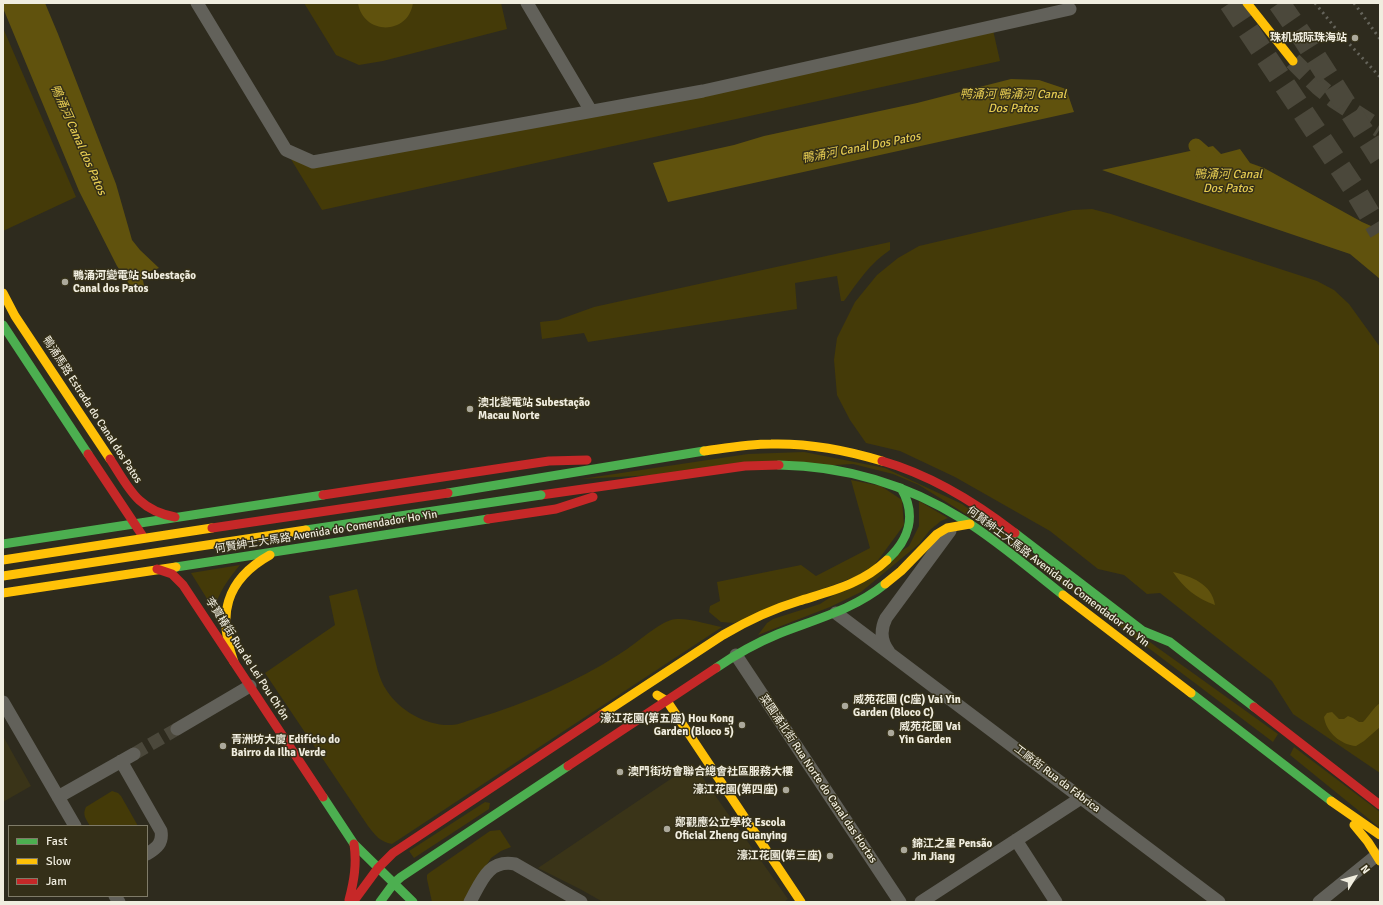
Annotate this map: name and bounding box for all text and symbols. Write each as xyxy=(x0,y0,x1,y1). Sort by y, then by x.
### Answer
place label: 珠机城际珠海站 xyxy=(1270,31,1347,45)
marker: 珠机城际珠海站 xyxy=(1350,33,1360,43)
water label: 鴨涌河 Canal dos Patos xyxy=(47,83,109,197)
water label: 鸭涌河 鴨涌河 Canal Dos Patos xyxy=(960,88,1066,116)
water label: 鴨涌河 Canal Dos Patos xyxy=(800,129,922,167)
water label: 鴨涌河 Canal Dos Patos xyxy=(1194,168,1262,196)
place label: 鴨涌河變電站 Subestação Canal dos Patos xyxy=(73,269,196,295)
marker: 鴨涌河變電站 Subestação Canal dos Patos xyxy=(60,277,70,287)
street label: 鴨涌馬路 Estrada do Canal dos Patos xyxy=(39,334,145,486)
place label: 澳北變電站 Subestação Macau Norte xyxy=(478,396,590,422)
marker: 澳北變電站 Subestação Macau Norte xyxy=(465,404,475,414)
street label: 何賢紳士大馬路 Avenida do Comendador Ho Yin xyxy=(964,504,1152,650)
street label: 何賢紳士大馬路 Avenida do Comendador Ho Yin xyxy=(214,508,438,556)
street label: 李寶椿街 Rua de Lei Pou Ch'ôn xyxy=(202,595,292,723)
street label: 菜園涌北街 Rua Norte do Canal das Hortas xyxy=(756,692,880,866)
place label: 威苑花園 (C座) Vai Yin Garden (Bloco C) xyxy=(853,693,961,719)
marker: 威苑花園 (C座) Vai Yin Garden (Bloco C) xyxy=(840,701,850,711)
place label: 濠江花園(第五座) Hou Kong Garden (Bloco 5) xyxy=(600,712,734,738)
marker: 濠江花園(第五座) Hou Kong Garden (Bloco 5) xyxy=(737,720,747,730)
place label: 威苑花園 Vai Yin Garden xyxy=(899,720,961,746)
marker: 威苑花園 Vai Yin Garden xyxy=(886,728,896,738)
place label: 青洲坊大廈 Edifício do Bairro da Ilha Verde xyxy=(231,733,340,759)
marker: 青洲坊大廈 Edifício do Bairro da Ilha Verde xyxy=(218,741,228,751)
street label: 工廠街 Rua da Fábrica xyxy=(1011,742,1103,816)
place label: 澳門街坊會聯合總會社區服務大樓 xyxy=(628,765,793,779)
marker: 澳門街坊會聯合總會社區服務大樓 xyxy=(615,767,625,777)
place label: 濠江花園(第四座) xyxy=(693,783,778,797)
marker: 濠江花園(第四座) xyxy=(781,785,791,795)
place label: 鄭觀應公立學校 Escola Oficial Zheng Guanying xyxy=(675,816,787,842)
marker: 鄭觀應公立學校 Escola Oficial Zheng Guanying xyxy=(662,824,672,834)
legend xyxy=(8,825,148,897)
text: Fast xyxy=(46,834,67,849)
place label: 錦江之星 Pensão Jin Jiang xyxy=(912,837,992,863)
marker: 錦江之星 Pensão Jin Jiang xyxy=(899,845,909,855)
place label: 濠江花園(第三座) xyxy=(737,849,822,863)
marker: 濠江花園(第三座) xyxy=(825,851,835,861)
text: Slow xyxy=(46,854,71,869)
north arrow xyxy=(1335,857,1375,897)
text: N xyxy=(1357,863,1372,876)
text: Jam xyxy=(46,874,67,889)

